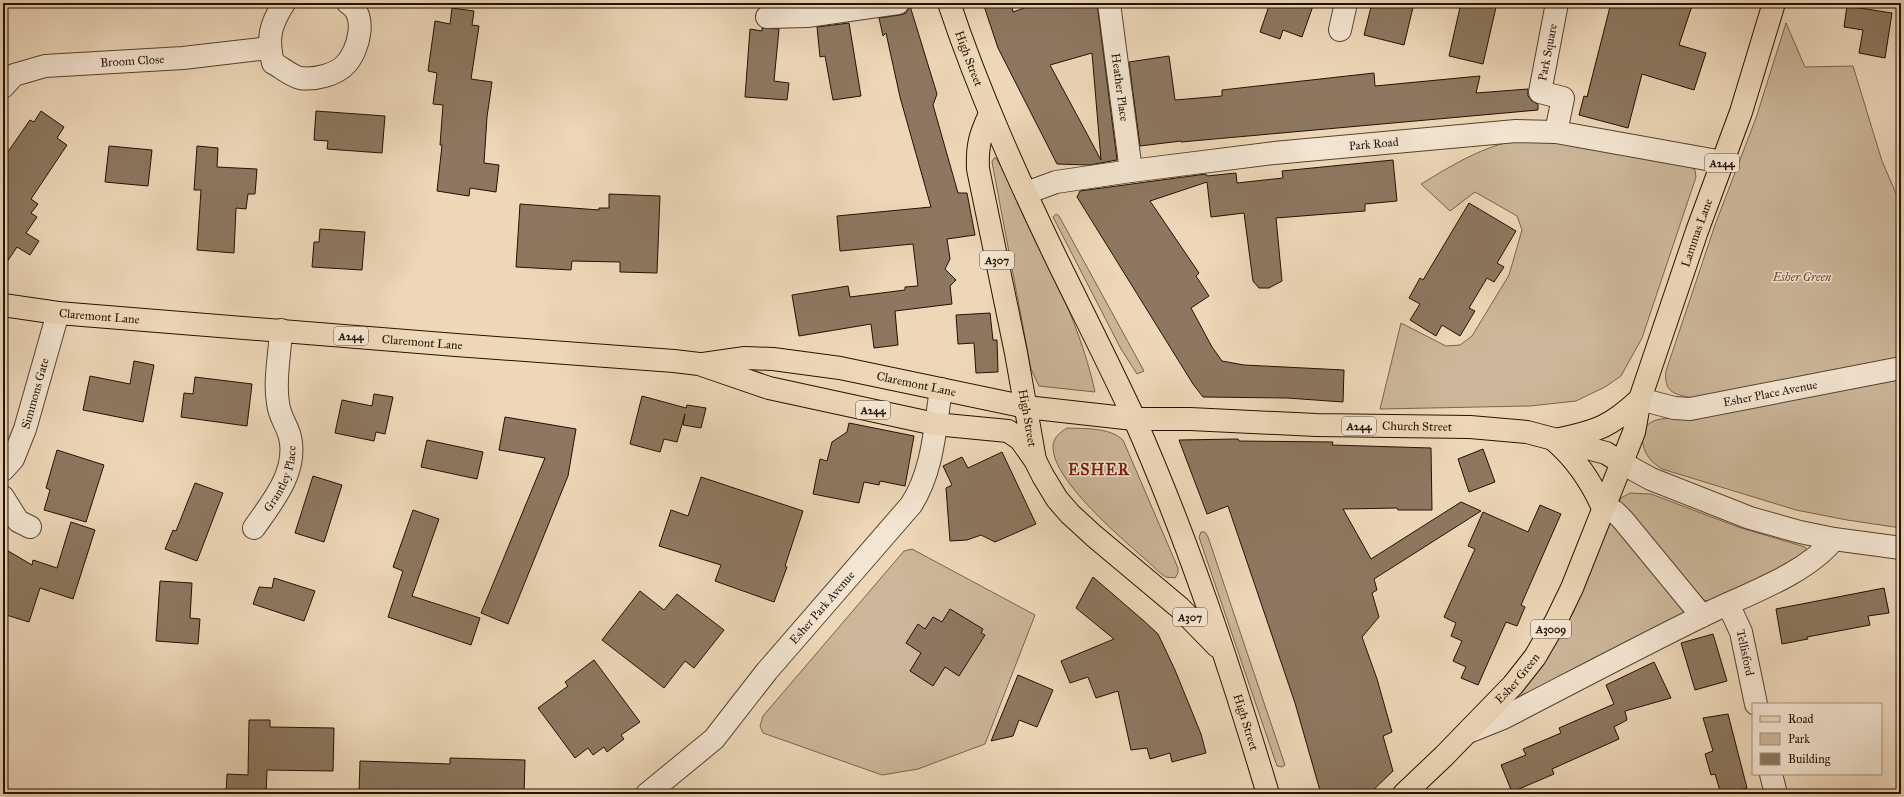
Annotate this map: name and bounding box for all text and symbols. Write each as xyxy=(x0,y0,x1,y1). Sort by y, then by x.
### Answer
street label: Park Square xyxy=(1535,22,1560,82)
street label: High Street xyxy=(952,29,986,89)
street label: Broom Close xyxy=(100,52,165,70)
street label: Heather Place xyxy=(1109,52,1131,122)
street label: Park Road xyxy=(1348,135,1399,153)
road number: A244 xyxy=(1705,154,1739,172)
street label: Lammas Lane xyxy=(1678,197,1715,269)
road number: A307 xyxy=(980,251,1014,269)
park label: Esher Green xyxy=(1772,270,1832,284)
street label: Claremont Lane xyxy=(58,306,140,327)
road number: A244 xyxy=(334,327,368,345)
street label: Claremont Lane xyxy=(381,332,463,352)
street label: Simmons Gate xyxy=(18,357,52,431)
street label: Claremont Lane xyxy=(875,369,957,399)
street label: Esher Place Avenue xyxy=(1722,377,1819,409)
street label: High Street xyxy=(1016,388,1040,449)
road number: A244 xyxy=(856,401,890,419)
road number: A244 xyxy=(1342,417,1376,435)
street label: Church Street xyxy=(1382,419,1453,434)
street label: Grantley Place xyxy=(261,445,299,514)
district label: ESHER xyxy=(1068,460,1130,479)
street label: Esher Park Avenue xyxy=(787,568,858,647)
road number: A307 xyxy=(1173,608,1207,626)
road number: A3009 xyxy=(1531,620,1571,638)
street label: Tellisford xyxy=(1734,628,1757,677)
street label: Esher Green xyxy=(1492,650,1543,706)
street label: High Street xyxy=(1231,692,1262,753)
legend xyxy=(1752,703,1882,775)
text: Road xyxy=(1788,712,1814,726)
text: Park xyxy=(1788,732,1810,746)
text: Building xyxy=(1788,752,1831,767)

